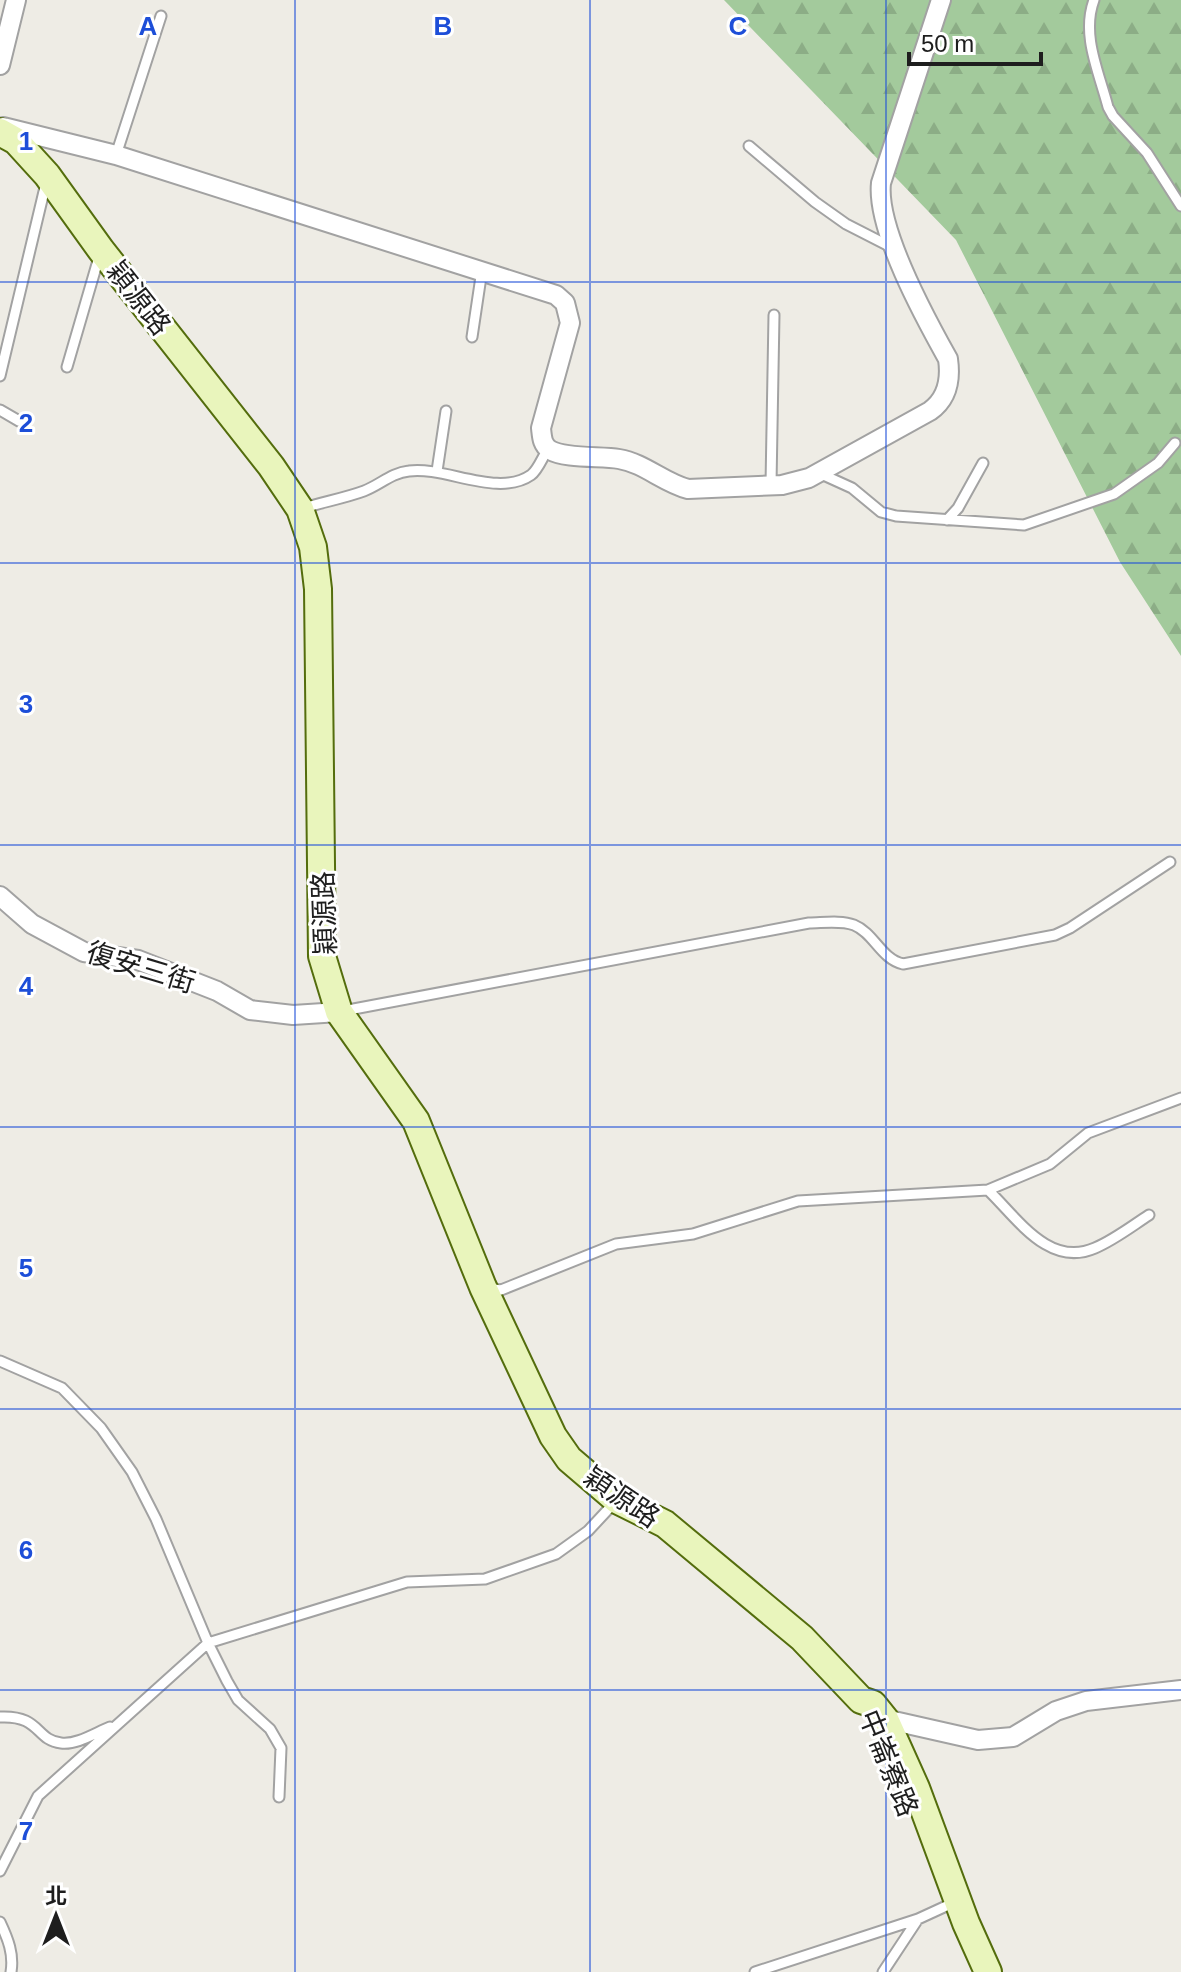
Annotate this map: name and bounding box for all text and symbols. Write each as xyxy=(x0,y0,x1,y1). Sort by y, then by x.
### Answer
text: A xyxy=(139,11,158,41)
text: B xyxy=(434,11,452,41)
text: C xyxy=(729,11,748,41)
scale bar xyxy=(909,16,1041,66)
text: 50 m xyxy=(921,30,974,57)
text: 1 xyxy=(19,126,33,156)
street label: 穎源路 xyxy=(101,256,177,341)
text: 2 xyxy=(19,408,33,438)
text: 3 xyxy=(19,689,33,719)
street label: 穎源路 xyxy=(308,870,341,956)
street label: 復安三街 xyxy=(83,936,199,999)
text: 4 xyxy=(19,971,34,1001)
text: 5 xyxy=(19,1253,33,1283)
street label: 穎源路 xyxy=(578,1461,665,1534)
text: 6 xyxy=(19,1535,33,1565)
street label: 中崙寮路 xyxy=(853,1705,924,1821)
text: 7 xyxy=(19,1816,33,1846)
north arrow xyxy=(16,1876,96,1956)
text: 北 xyxy=(45,1884,67,1909)

